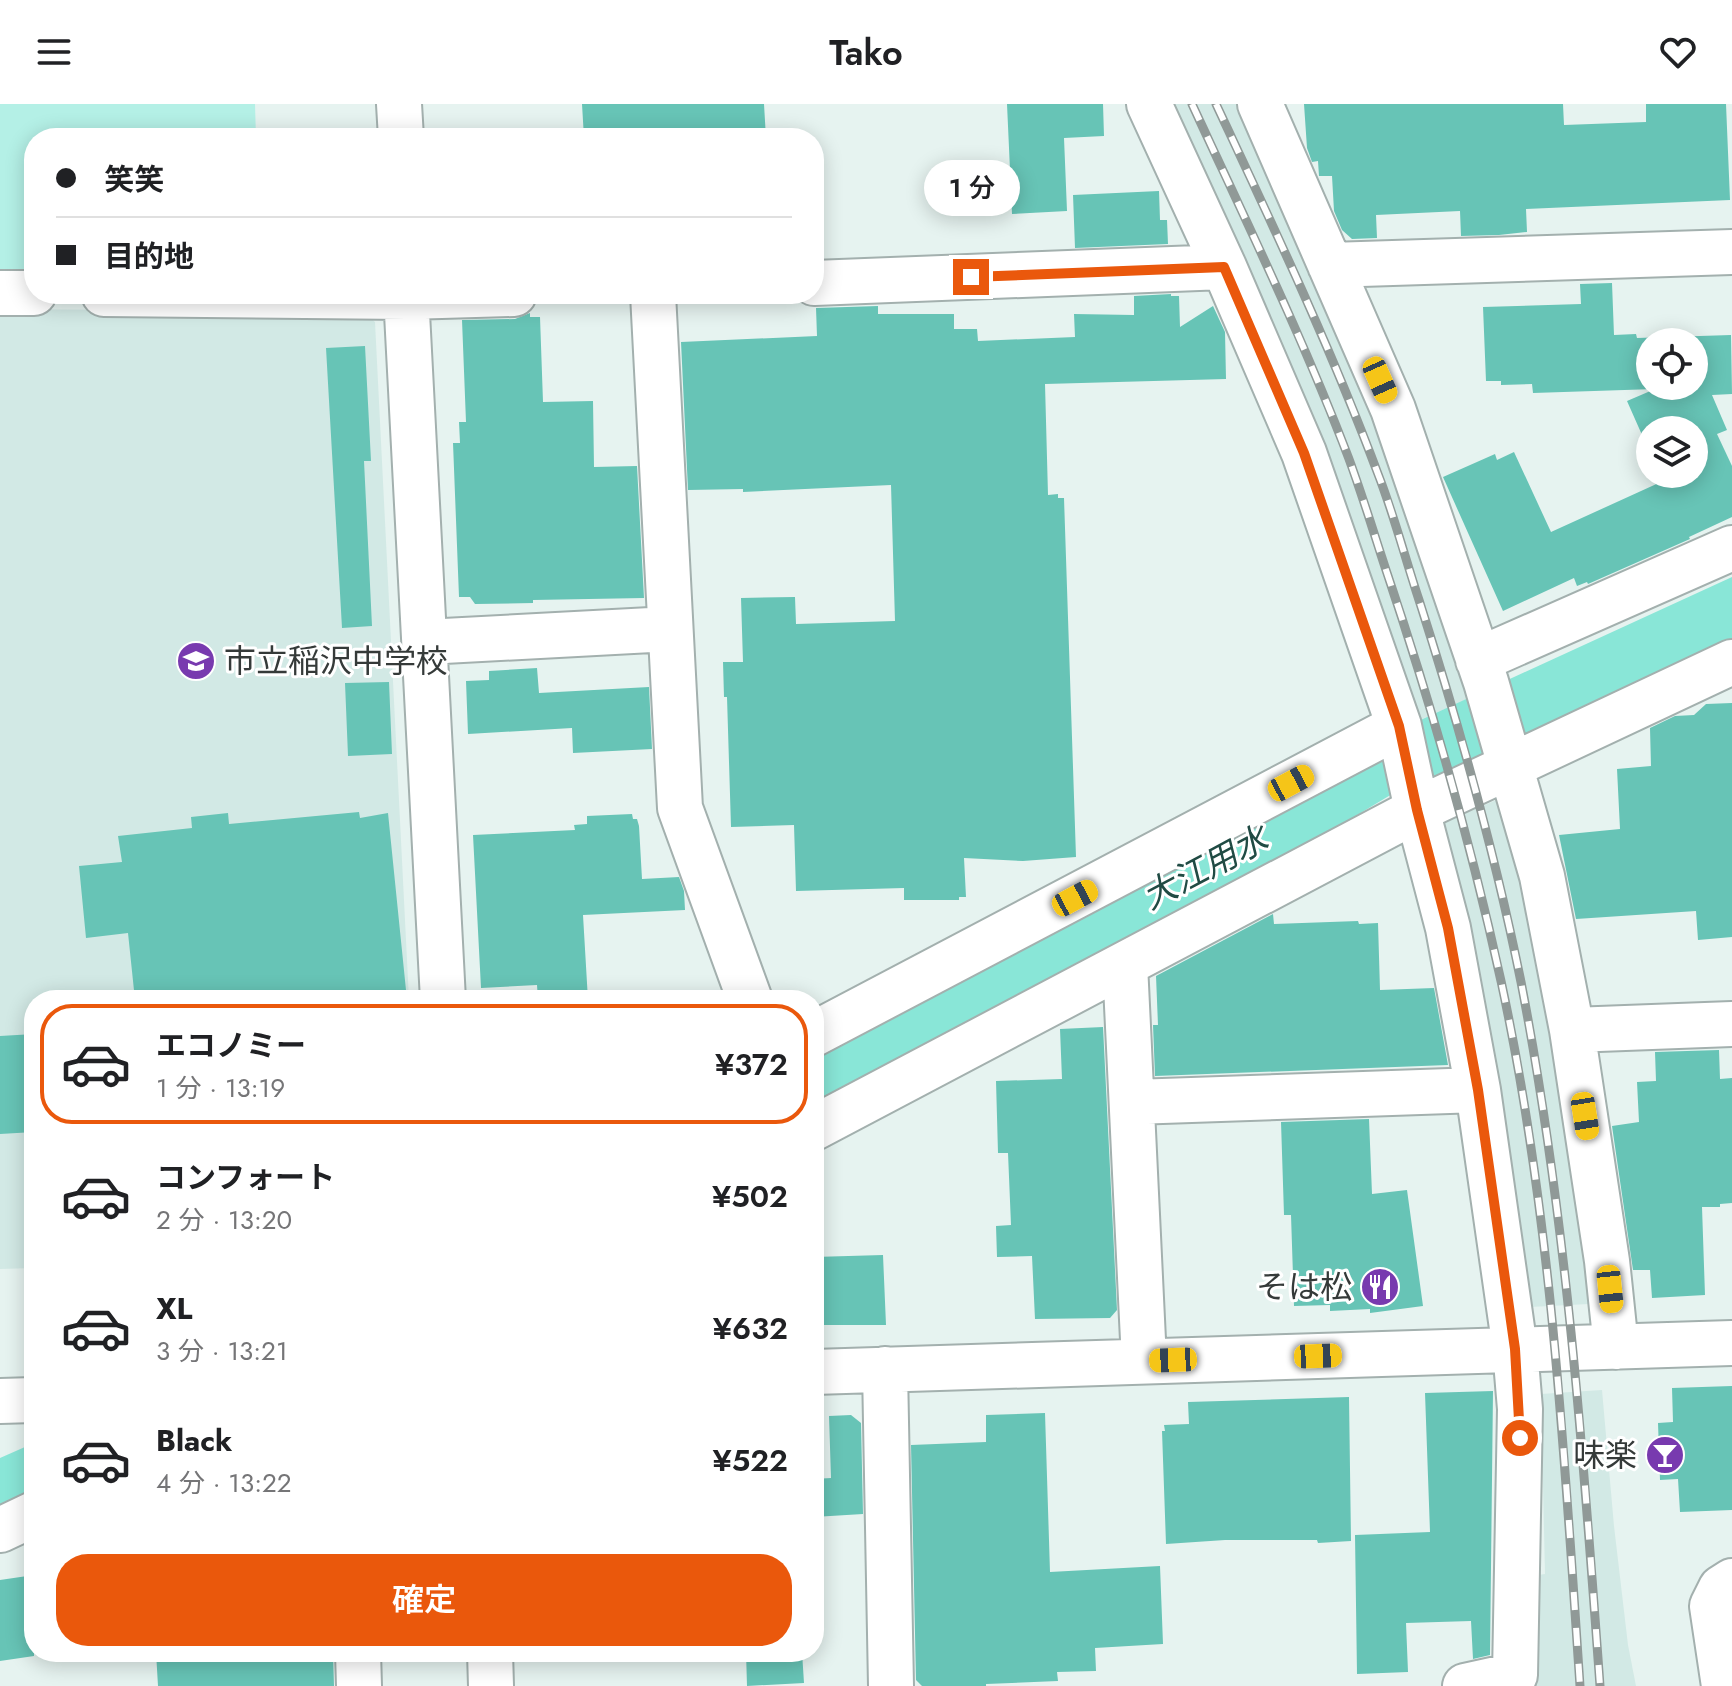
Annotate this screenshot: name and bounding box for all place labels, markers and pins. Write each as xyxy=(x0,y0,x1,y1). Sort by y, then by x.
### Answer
place label: 市立稲沢中学校 xyxy=(224,638,448,684)
school or university icon: 市立稲沢中学校 xyxy=(175,640,217,682)
place label: そは松 xyxy=(1256,1264,1352,1310)
restaurant icon: そは松 xyxy=(1359,1266,1401,1308)
place label: 味楽 xyxy=(1573,1432,1637,1478)
bar icon: 味楽 xyxy=(1644,1434,1686,1476)

